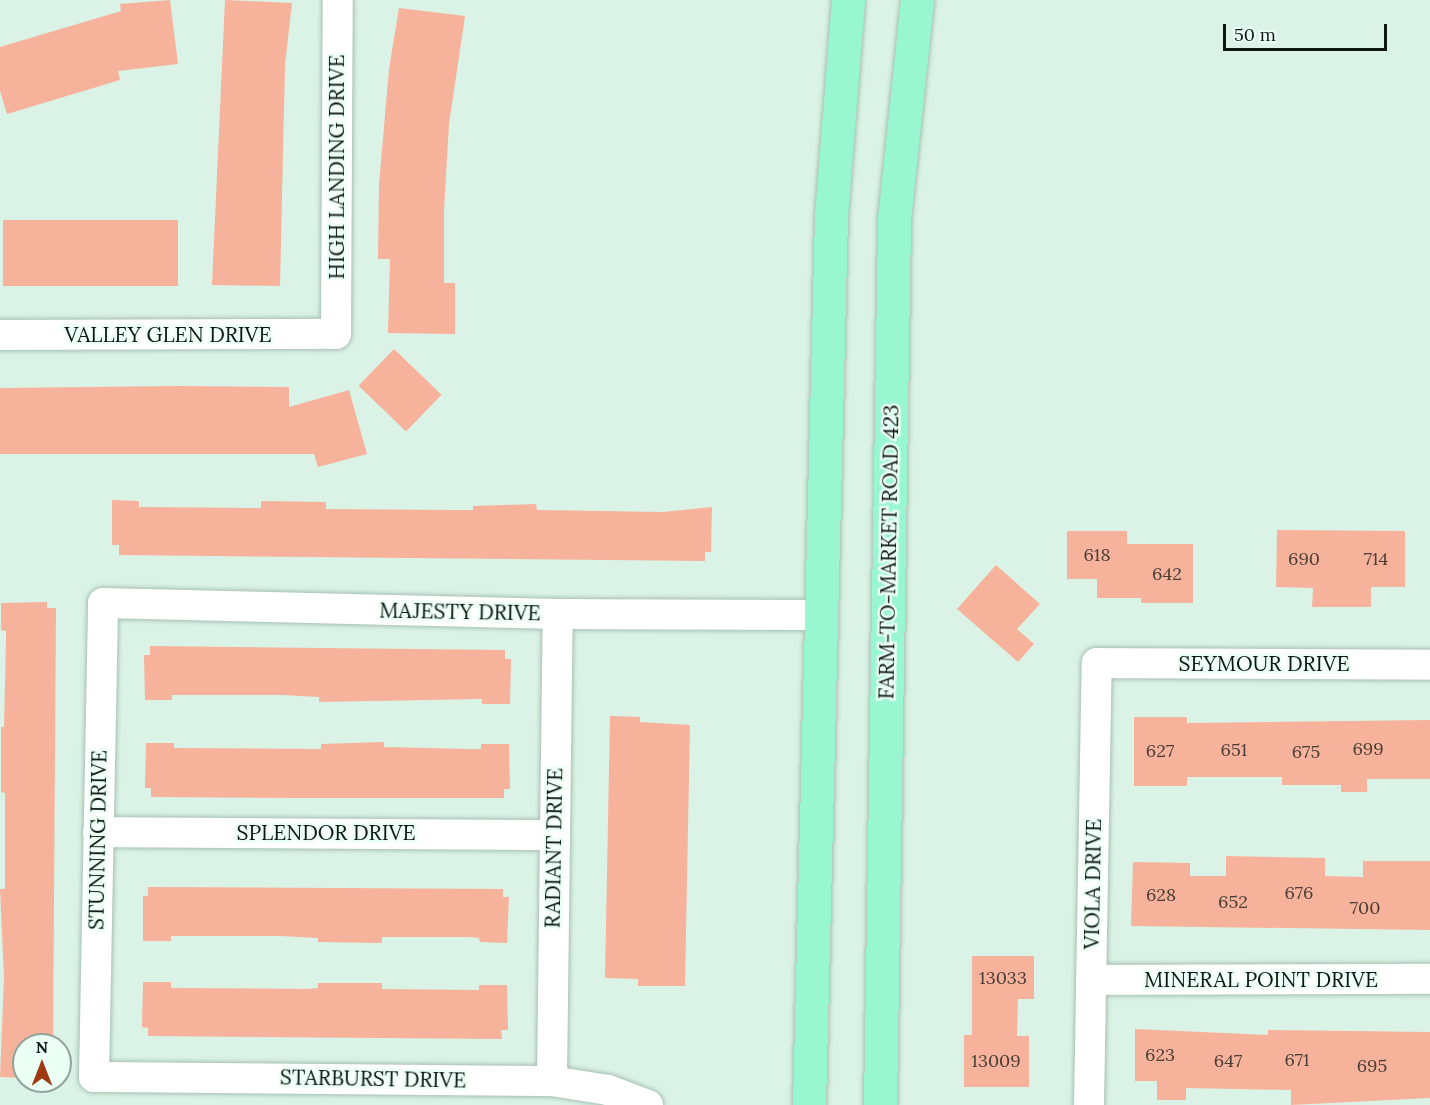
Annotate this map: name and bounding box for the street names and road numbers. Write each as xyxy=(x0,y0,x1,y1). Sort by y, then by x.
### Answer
street label: HIGH LANDING DRIVE xyxy=(324,54,350,280)
street label: VALLEY GLEN DRIVE xyxy=(64,322,272,348)
street label: FARM-TO-MARKET ROAD 423 xyxy=(874,404,904,700)
street label: MAJESTY DRIVE xyxy=(379,598,541,626)
street label: SEYMOUR DRIVE xyxy=(1179,651,1349,677)
street label: STUNNING DRIVE xyxy=(84,750,112,930)
street label: RADIANT DRIVE xyxy=(540,768,568,928)
street label: VIOLA DRIVE xyxy=(1079,818,1107,950)
street label: SPLENDOR DRIVE xyxy=(236,820,416,846)
street label: MINERAL POINT DRIVE xyxy=(1144,967,1378,993)
street label: STARBURST DRIVE xyxy=(280,1065,466,1093)

